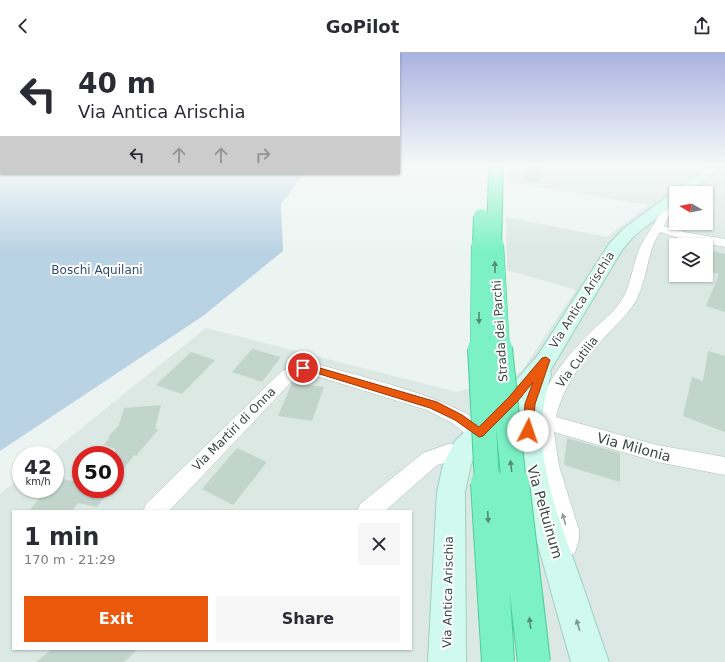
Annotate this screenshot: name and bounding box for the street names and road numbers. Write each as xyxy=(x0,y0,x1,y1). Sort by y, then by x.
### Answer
street label: Via Antica Arischia xyxy=(546,249,618,351)
street label: Strada dei Parchi xyxy=(489,280,511,382)
street label: Via Cutilia xyxy=(553,334,601,390)
street label: Via Martiri di Onna xyxy=(189,384,279,474)
street label: Via Milonia xyxy=(595,429,673,465)
street label: Via Peltuinum xyxy=(524,464,566,560)
street label: Via Antica Arischia xyxy=(440,536,456,648)

